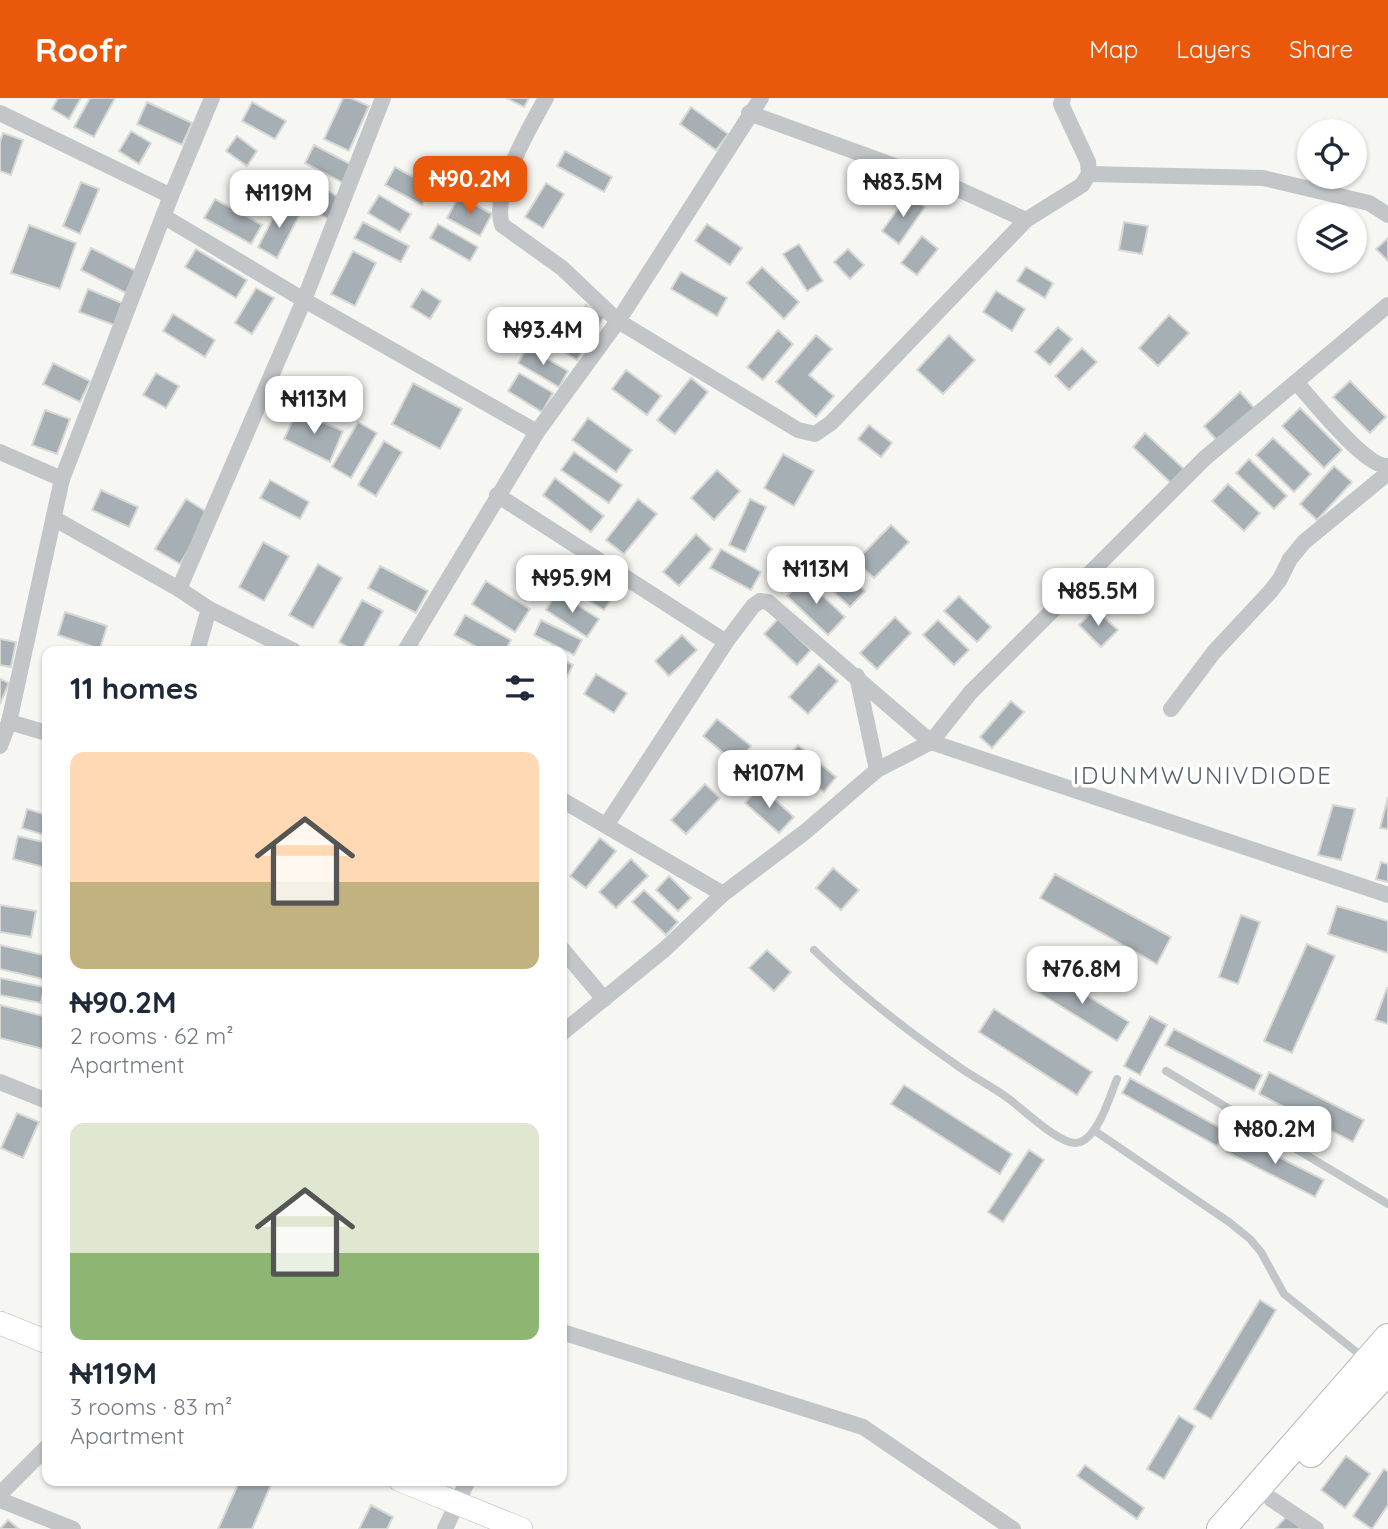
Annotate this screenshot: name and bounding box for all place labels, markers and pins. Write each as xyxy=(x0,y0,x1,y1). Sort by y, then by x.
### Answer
pin: ₦90.2M xyxy=(413,156,527,216)
pin: ₦83.5M xyxy=(846,159,960,219)
pin: ₦119M xyxy=(230,170,328,230)
pin: ₦93.4M xyxy=(486,308,600,367)
pin: ₦113M xyxy=(265,376,363,436)
pin: ₦113M xyxy=(767,546,865,606)
pin: ₦95.9M xyxy=(515,556,629,615)
pin: ₦85.5M xyxy=(1041,568,1155,628)
pin: ₦107M xyxy=(720,750,818,810)
pin: ₦76.8M xyxy=(1025,946,1139,1006)
pin: ₦80.2M xyxy=(1218,1107,1332,1166)

